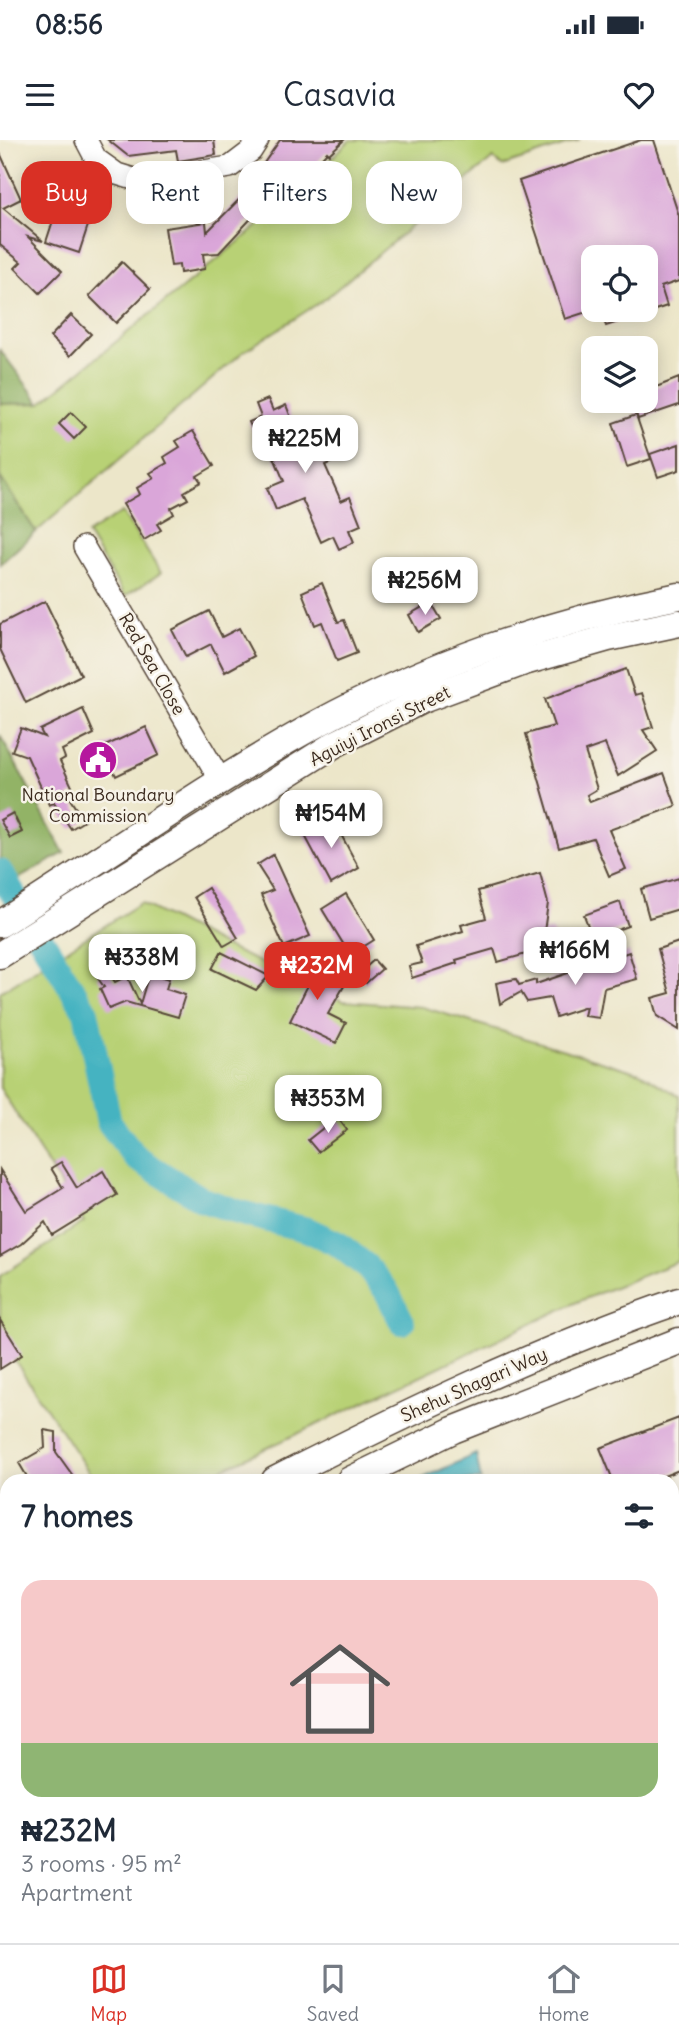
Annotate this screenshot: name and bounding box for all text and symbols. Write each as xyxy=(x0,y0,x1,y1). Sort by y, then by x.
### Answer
text: 08:56 xyxy=(35,8,103,41)
text: Casavia xyxy=(283,74,396,115)
icon: menu xyxy=(21,76,59,114)
icon: heart xyxy=(620,76,658,114)
chip: Buy xyxy=(21,161,112,224)
chip: Rent xyxy=(126,161,224,224)
chip: Filters xyxy=(238,161,352,224)
chip: New xyxy=(366,161,462,224)
map controls xyxy=(581,245,658,413)
button: locate xyxy=(581,245,658,322)
button: layers xyxy=(581,336,658,413)
pin: ₦225M xyxy=(256,416,354,475)
text: ₦225M xyxy=(268,423,342,452)
pin: ₦256M xyxy=(376,558,474,617)
text: ₦256M xyxy=(388,565,462,594)
street label: Red Sea Close xyxy=(114,609,191,719)
street label: Aguiyi Ironsi Street xyxy=(306,680,454,771)
public building icon: National Boundary Commission xyxy=(77,739,119,781)
place label: National Boundary Commission xyxy=(21,783,175,827)
pin: ₦154M xyxy=(282,790,380,850)
text: ₦154M xyxy=(296,798,366,827)
pin: ₦166M xyxy=(526,928,624,987)
pin: ₦338M xyxy=(93,934,191,994)
text: ₦166M xyxy=(540,935,610,964)
text: ₦338M xyxy=(105,942,179,971)
pin: ₦232M xyxy=(268,942,366,1002)
text: ₦232M xyxy=(280,950,354,979)
pin: ₦353M xyxy=(279,1076,377,1135)
text: ₦353M xyxy=(291,1083,365,1112)
street label: Shehu Shagari Way xyxy=(397,1342,551,1427)
text: 7 homes xyxy=(21,1497,133,1535)
icon: filters xyxy=(620,1497,658,1535)
icon: home xyxy=(277,1626,403,1752)
text: ₦232M xyxy=(21,1811,117,1849)
text: 3 rooms · 95 m² xyxy=(21,1849,182,1878)
text: Apartment xyxy=(21,1878,133,1907)
tab: Map xyxy=(90,1960,128,2026)
tab: Saved xyxy=(307,1960,359,2026)
tab: Home xyxy=(538,1960,589,2026)

